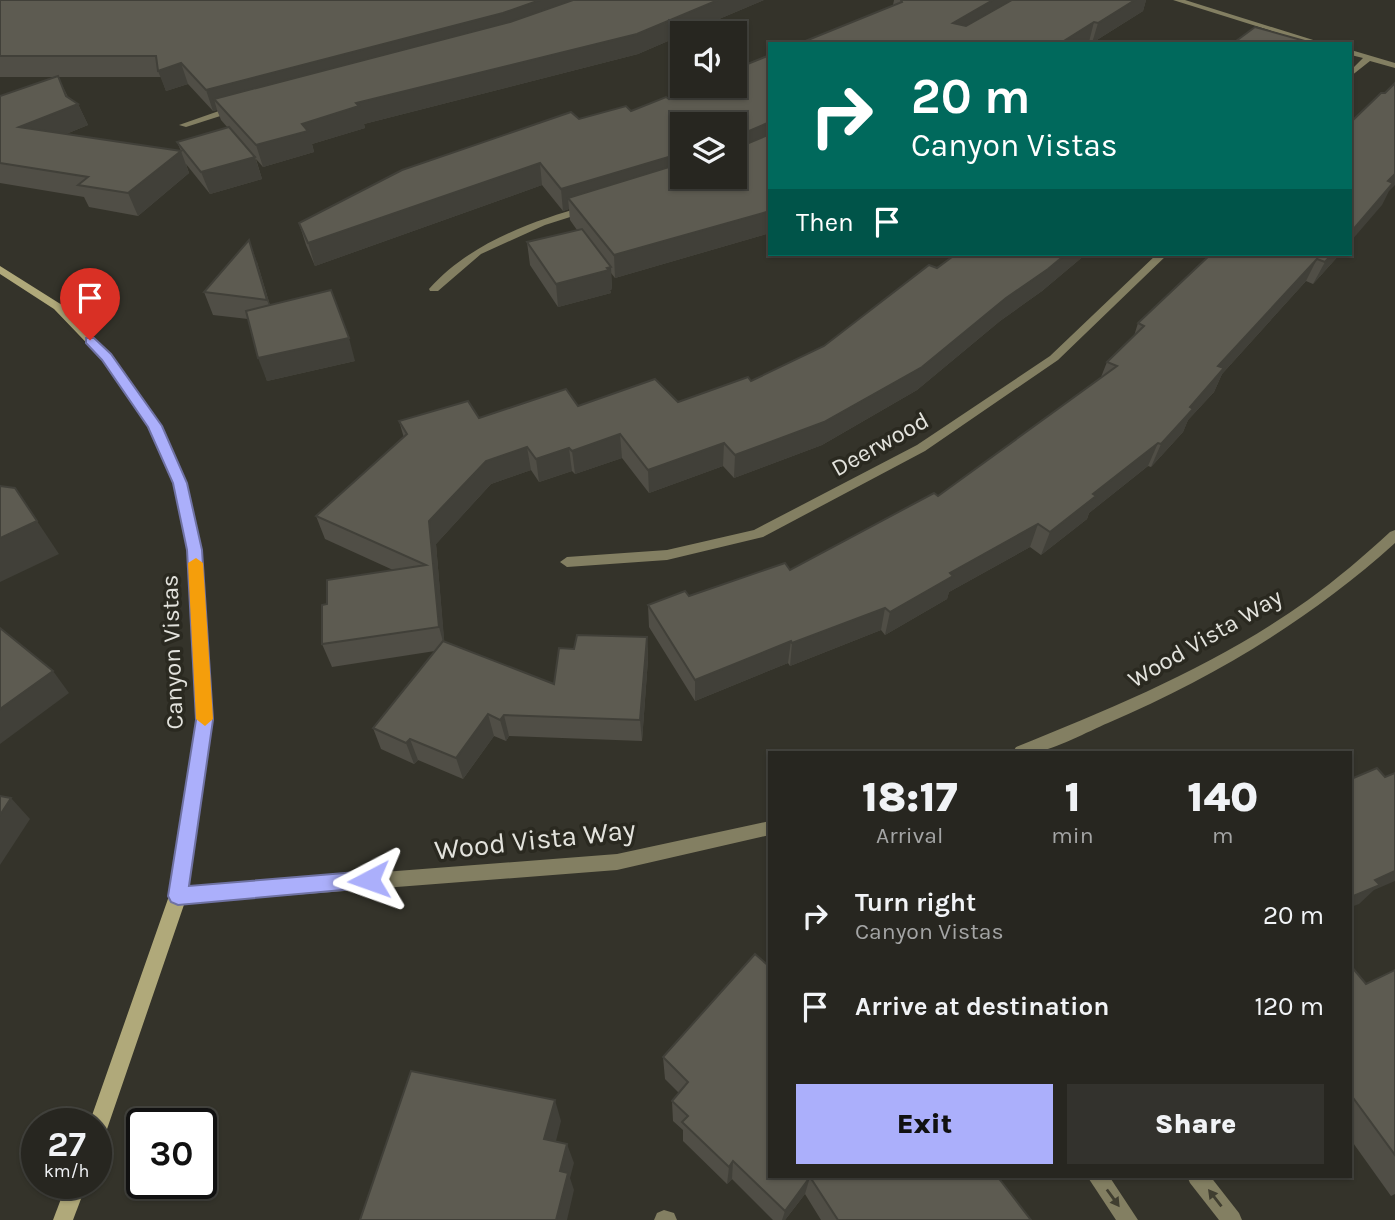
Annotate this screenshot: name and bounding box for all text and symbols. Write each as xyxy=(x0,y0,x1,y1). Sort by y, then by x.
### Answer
map controls xyxy=(670,21,747,189)
button: sound xyxy=(670,21,747,98)
text: 20 m xyxy=(911,68,1031,125)
icon: right xyxy=(796,70,887,161)
button: layers xyxy=(670,112,747,189)
text: Canyon Vistas xyxy=(911,127,1118,164)
icon: arrive xyxy=(868,203,906,241)
text: Then xyxy=(796,207,854,238)
pin xyxy=(60,268,120,340)
icon: arrive xyxy=(71,279,109,317)
street label: Deerwood xyxy=(826,406,934,482)
street label: Canyon Vistas xyxy=(155,574,189,730)
street label: Wood Vista Way xyxy=(1123,583,1287,693)
text: 18:17 xyxy=(862,772,958,822)
text: 1 xyxy=(1064,772,1081,822)
text: 140 xyxy=(1187,772,1258,822)
street label: Wood Vista Way xyxy=(433,813,637,866)
text: Arrival xyxy=(876,822,943,849)
text: min xyxy=(1051,822,1094,849)
text: m xyxy=(1212,822,1234,849)
position arrow xyxy=(332,843,406,917)
text: Turn right xyxy=(855,887,976,918)
icon: right xyxy=(796,897,834,935)
text: 20 m xyxy=(1263,900,1324,931)
text: Canyon Vistas xyxy=(855,918,1004,945)
icon: arrive xyxy=(796,988,834,1026)
text: Arrive at destination xyxy=(855,991,1109,1022)
text: 120 m xyxy=(1254,991,1324,1022)
button: Exit xyxy=(796,1084,1053,1164)
button: Share xyxy=(1067,1084,1324,1164)
speed limit sign: 30 xyxy=(126,1108,217,1199)
text: 27 xyxy=(47,1124,86,1165)
text: km/h xyxy=(44,1160,89,1182)
one-way arrow xyxy=(1106,1189,1120,1207)
one-way arrow xyxy=(1208,1189,1222,1207)

